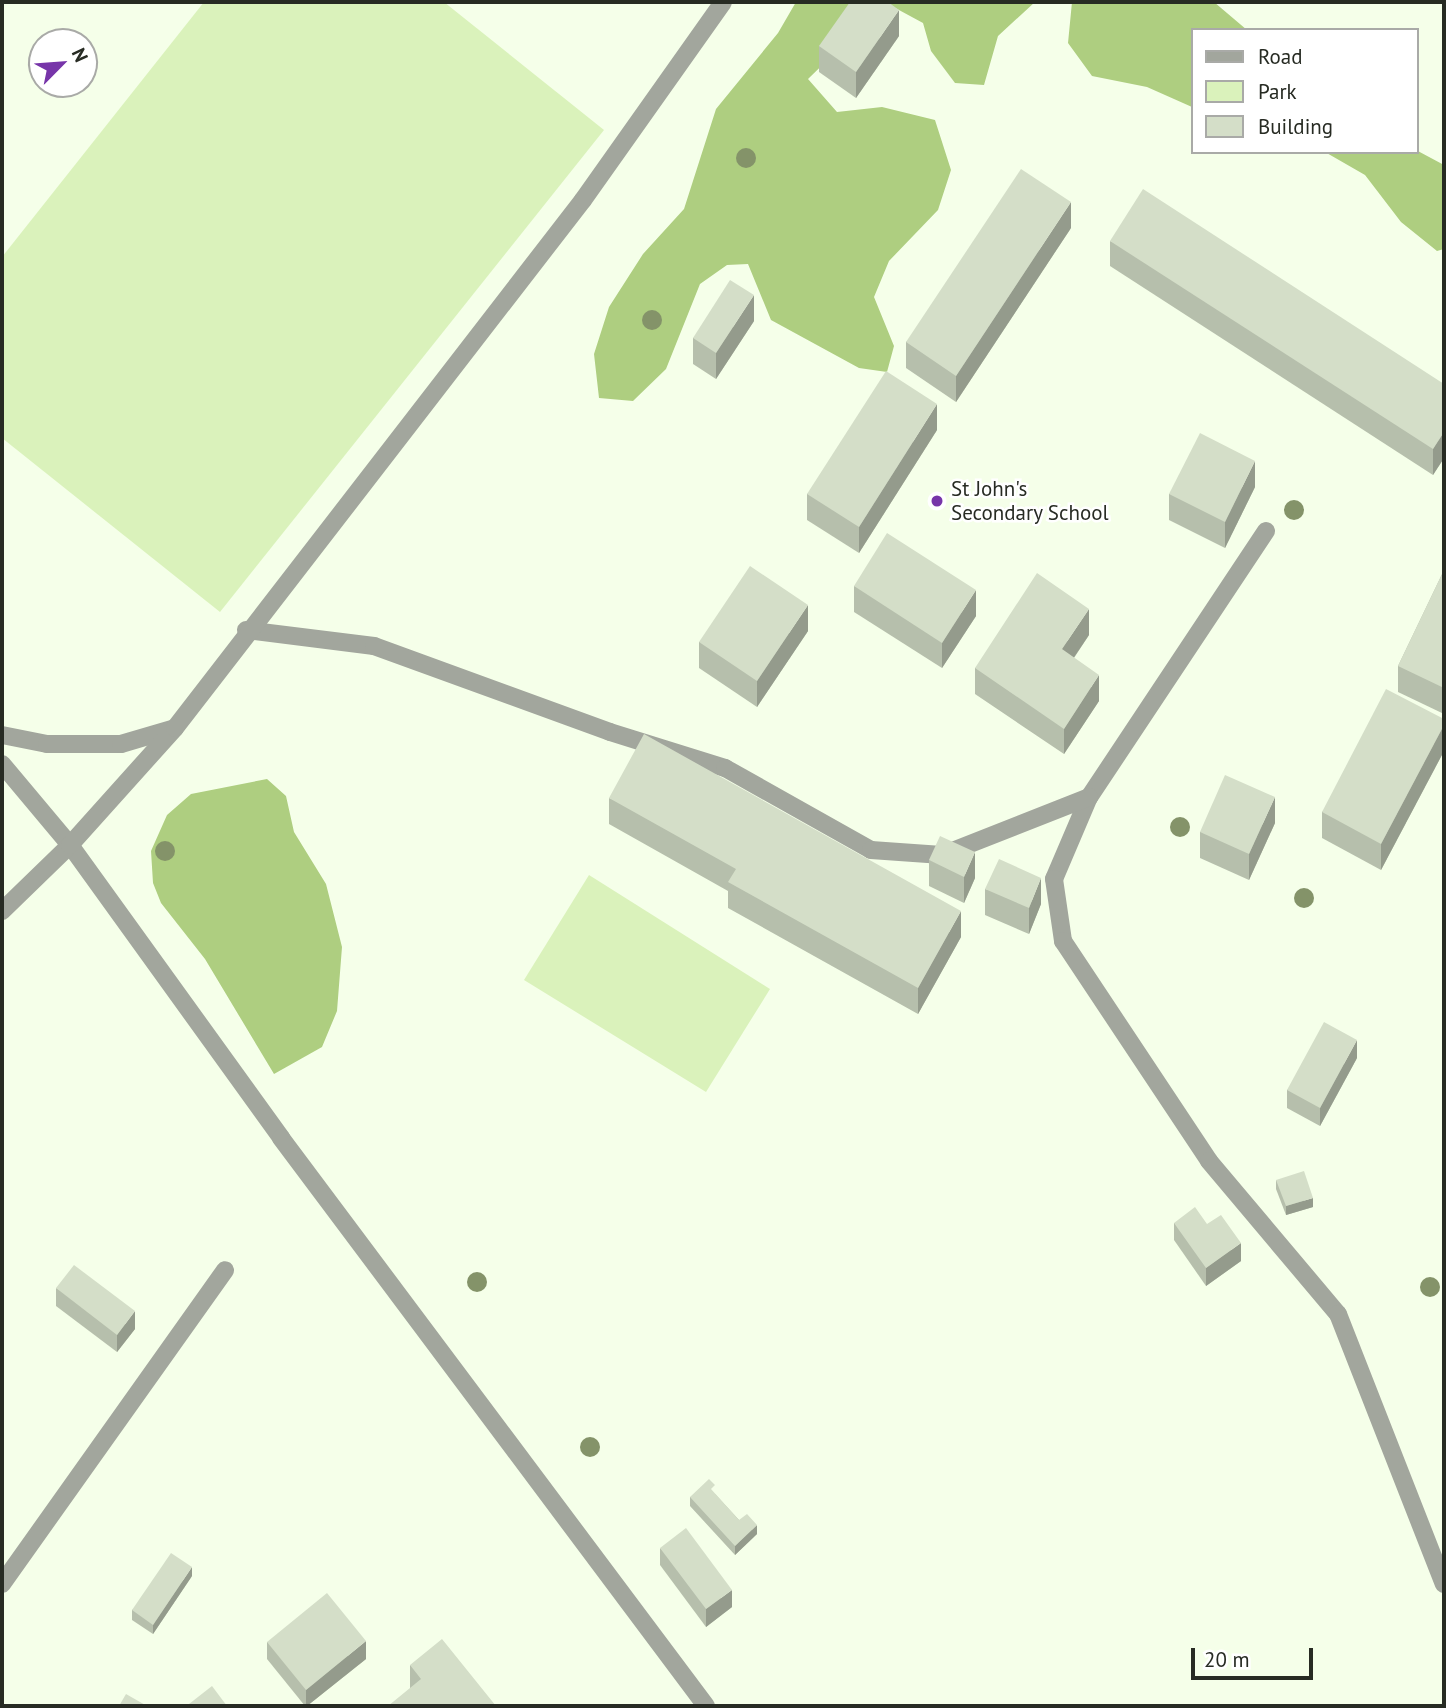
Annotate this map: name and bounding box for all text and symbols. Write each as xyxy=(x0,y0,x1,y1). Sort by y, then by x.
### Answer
north arrow xyxy=(28,28,98,98)
legend xyxy=(1190,28,1418,154)
text: Road xyxy=(1258,43,1302,70)
text: N xyxy=(67,44,94,66)
text: Park xyxy=(1258,78,1297,105)
text: Building xyxy=(1258,113,1333,140)
place label: St John's Secondary School xyxy=(951,476,1109,526)
marker: St John's Secondary School xyxy=(929,493,945,509)
scale bar xyxy=(1194,1634,1316,1678)
text: 20 m xyxy=(1204,1646,1250,1673)

